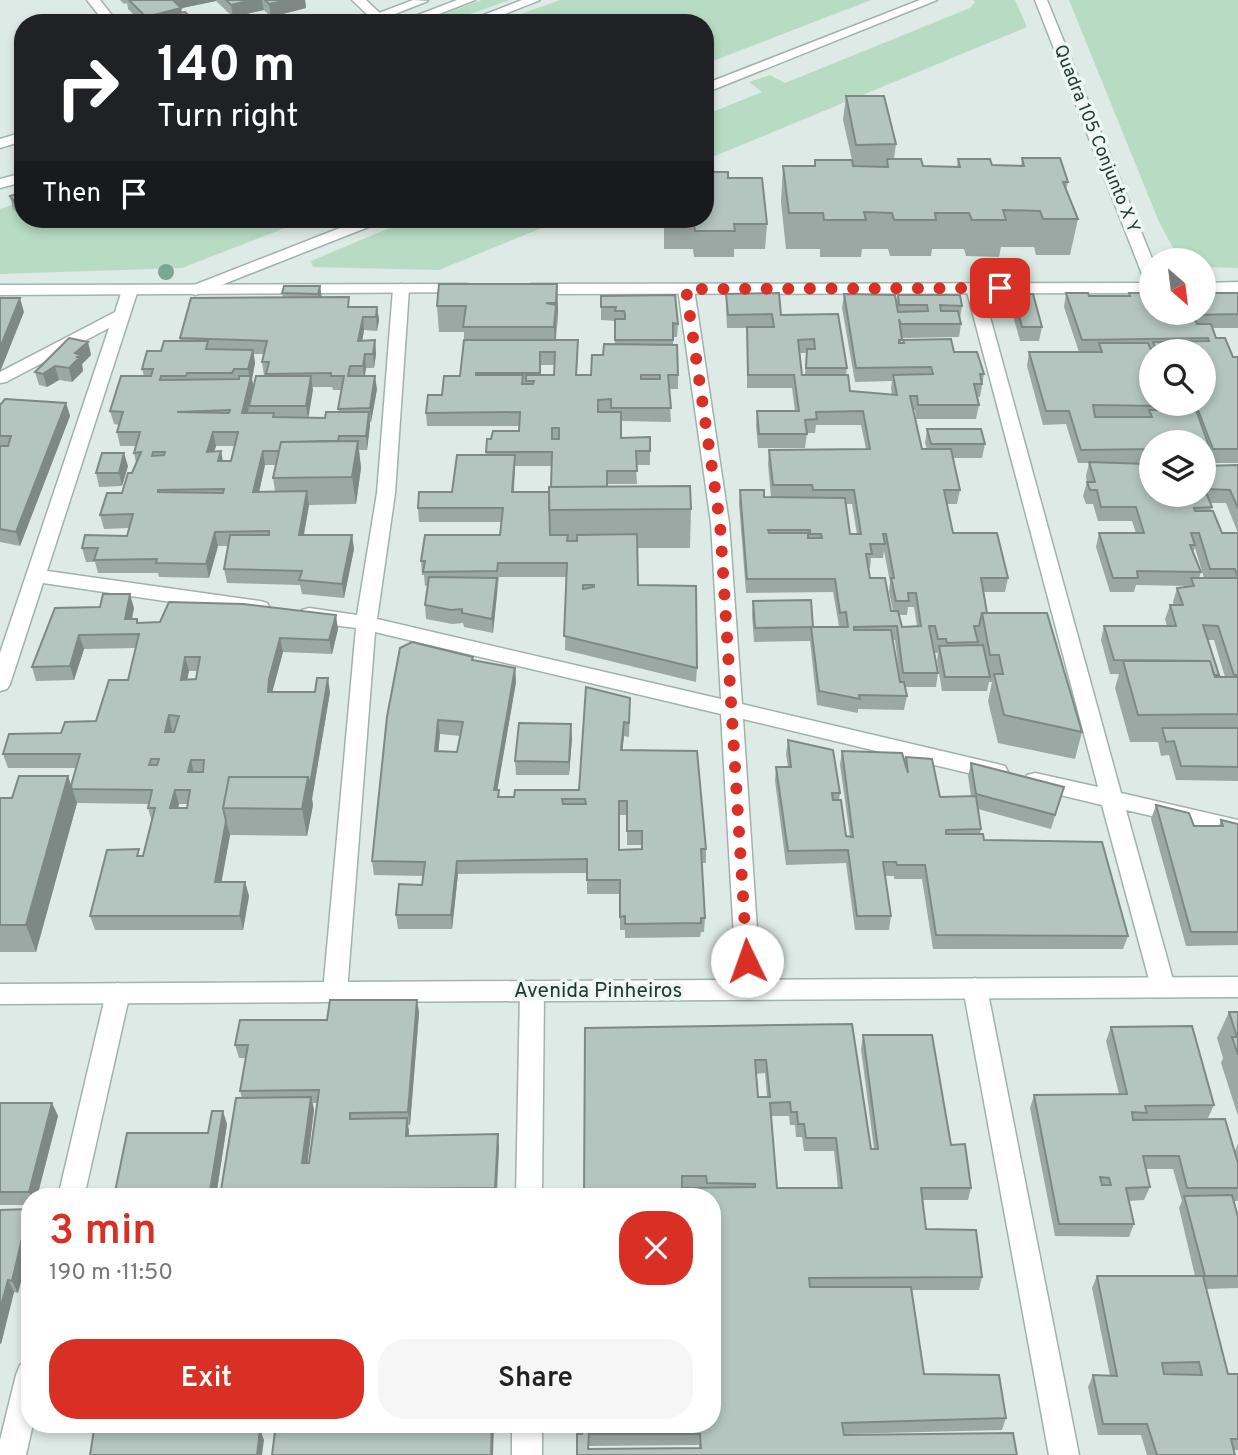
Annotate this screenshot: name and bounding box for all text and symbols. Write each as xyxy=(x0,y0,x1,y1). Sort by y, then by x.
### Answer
text: 140 m xyxy=(157,37,296,99)
street label: Quadra 105 Conjunto X Y xyxy=(1048,41,1144,237)
icon: right xyxy=(42,42,133,133)
text: Turn right xyxy=(157,98,299,138)
icon: arrive xyxy=(115,175,153,213)
text: Then xyxy=(42,178,101,211)
north arrow xyxy=(1139,248,1216,326)
map controls xyxy=(1139,248,1216,507)
pin xyxy=(970,258,1030,318)
icon: arrive xyxy=(981,269,1019,307)
button: search xyxy=(1139,339,1216,416)
button: layers xyxy=(1139,430,1216,507)
position arrow xyxy=(710,924,784,998)
street label: Avenida Pinheiros xyxy=(514,978,682,1005)
text: 3 min xyxy=(49,1206,157,1259)
button: close xyxy=(619,1211,693,1285)
text: 190 m · 11:50 xyxy=(49,1259,173,1288)
button: Exit xyxy=(49,1339,364,1419)
button: Share xyxy=(378,1339,693,1419)

